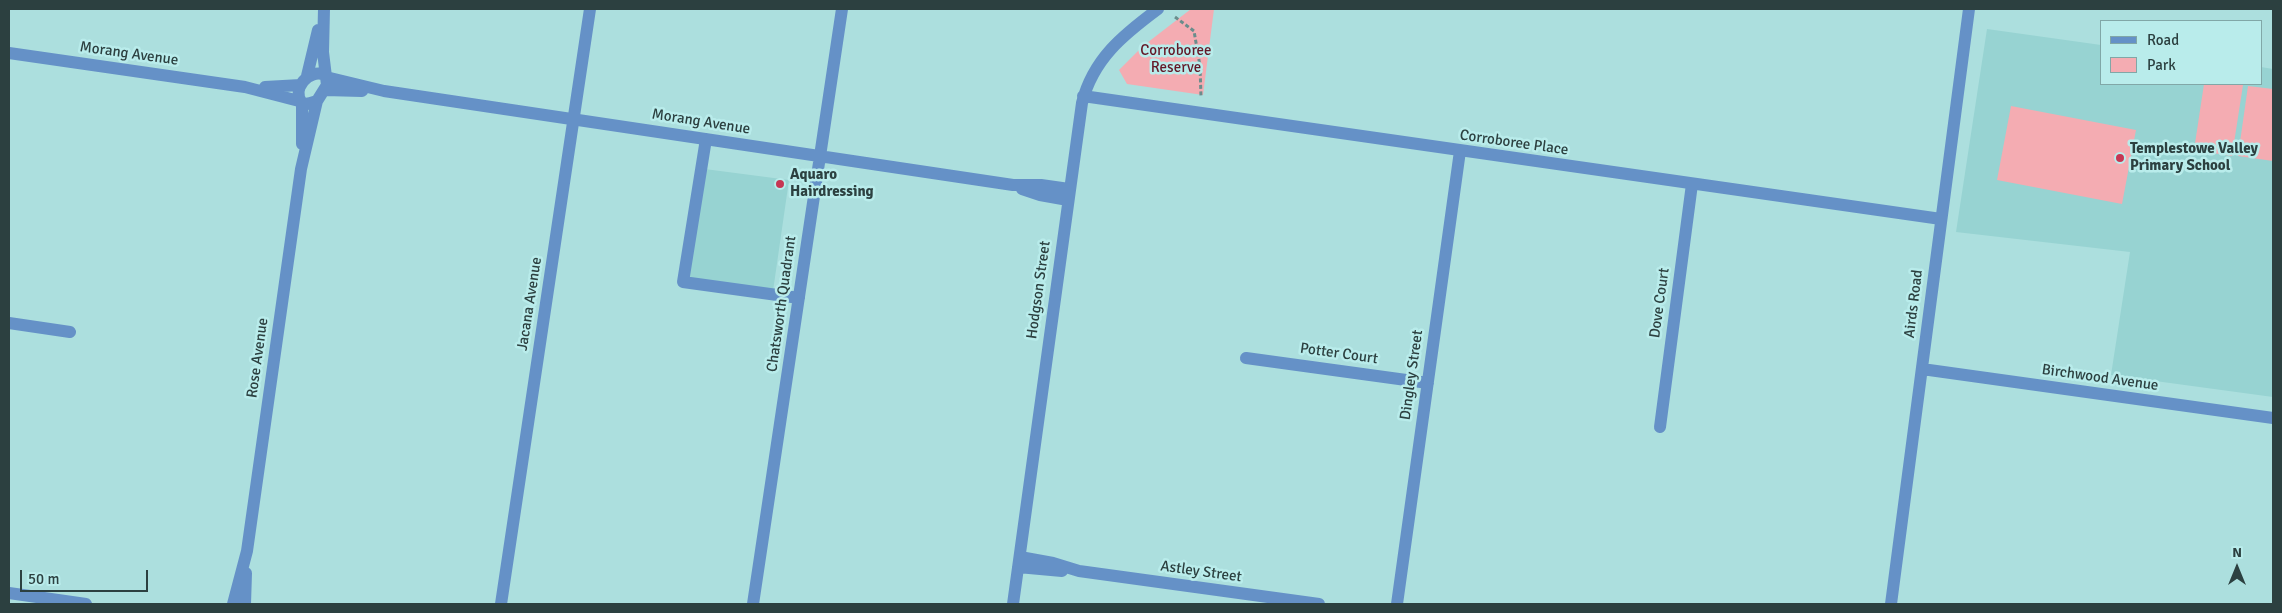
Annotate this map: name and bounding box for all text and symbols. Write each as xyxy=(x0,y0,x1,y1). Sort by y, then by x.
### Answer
legend xyxy=(2100,20,2262,85)
text: Road xyxy=(2147,31,2179,49)
street label: Morang Avenue xyxy=(79,38,179,70)
park label: Corroboree Reserve xyxy=(1140,42,1212,77)
text: Park xyxy=(2147,56,2176,74)
street label: Morang Avenue xyxy=(651,105,751,139)
street label: Corroboree Place xyxy=(1459,126,1569,160)
place label: Templestowe Valley Primary School xyxy=(2130,140,2258,175)
marker: Templestowe Valley Primary School xyxy=(2114,152,2126,164)
place label: Aquaro Hairdressing xyxy=(790,166,874,201)
marker: Aquaro Hairdressing xyxy=(774,178,786,190)
street label: Chatsworth Quadrant xyxy=(764,235,800,373)
street label: Hodgson Street xyxy=(1023,240,1055,340)
street label: Jacana Avenue xyxy=(514,256,546,352)
street label: Dove Court xyxy=(1646,267,1674,339)
street label: Airds Road xyxy=(1901,269,1927,339)
street label: Rose Avenue xyxy=(243,317,273,399)
street label: Dingley Street xyxy=(1397,329,1427,421)
street label: Potter Court xyxy=(1299,340,1379,368)
street label: Birchwood Avenue xyxy=(2040,361,2160,395)
north arrow xyxy=(2212,543,2262,593)
text: N xyxy=(2232,544,2242,561)
street label: Astley Street xyxy=(1159,557,1243,587)
scale bar xyxy=(22,560,150,592)
text: 50 m xyxy=(28,570,59,588)

